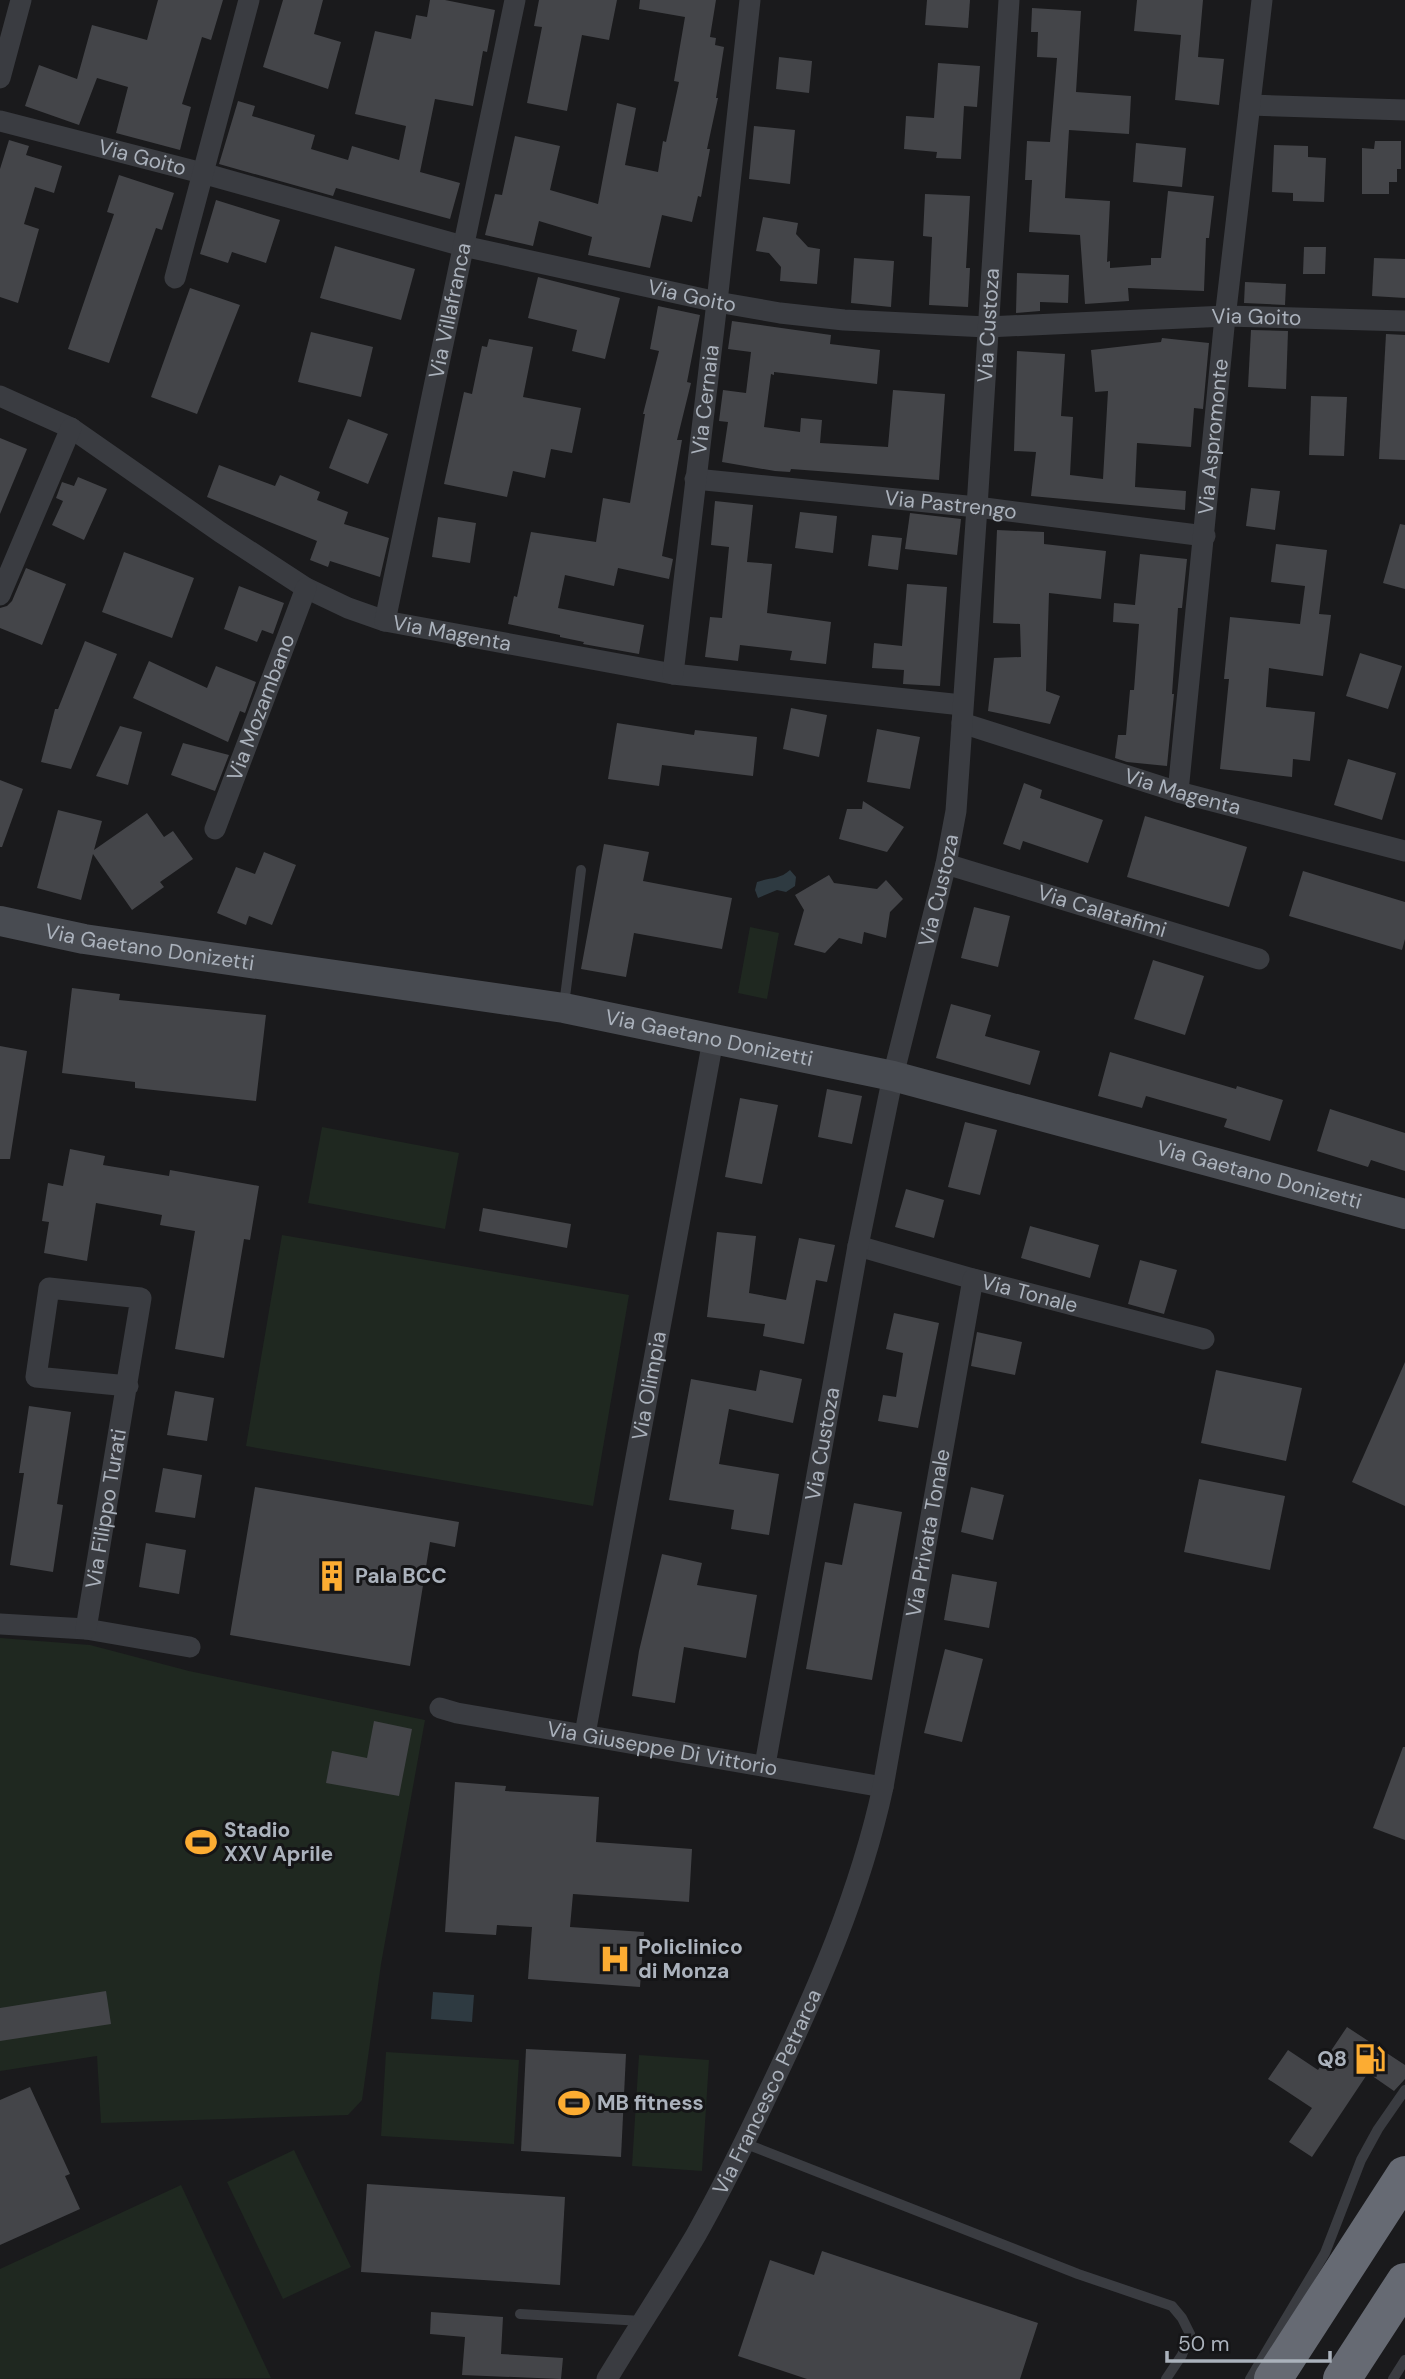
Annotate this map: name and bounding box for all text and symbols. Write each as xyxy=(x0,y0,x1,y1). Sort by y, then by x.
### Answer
street label: Via Goito xyxy=(95,133,189,182)
street label: Via Villafranca xyxy=(422,240,478,381)
street label: Via Custoza xyxy=(971,267,1006,384)
street label: Via Goito xyxy=(645,273,738,319)
street label: Via Goito xyxy=(1211,302,1302,332)
street label: Via Cernaia xyxy=(685,343,726,457)
street label: Via Aspromonte xyxy=(1191,357,1235,516)
street label: Via Pastrengo xyxy=(883,484,1018,526)
street label: Via Magenta xyxy=(390,609,514,658)
street label: Via Mozambano xyxy=(220,630,301,785)
street label: Via Magenta xyxy=(1121,762,1244,822)
street label: Via Custoza xyxy=(912,832,965,950)
street label: Via Calatafimi xyxy=(1034,879,1170,944)
street label: Via Gaetano Donizetti xyxy=(42,917,256,977)
street label: Via Gaetano Donizetti xyxy=(603,1003,816,1073)
street label: Via Gaetano Donizetti xyxy=(1153,1134,1365,1216)
street label: Via Tonale xyxy=(978,1268,1081,1320)
street label: Via Olimpia xyxy=(625,1329,673,1443)
street label: Via Custoza xyxy=(799,1385,846,1503)
street label: Via Filippo Turati xyxy=(79,1427,133,1591)
street label: Via Privata Tonale xyxy=(899,1447,957,1620)
building icon: Pala BCC xyxy=(315,1559,349,1593)
place label: Pala BCC xyxy=(355,1562,447,1590)
street label: Via Giuseppe Di Vittorio xyxy=(545,1715,780,1782)
place label: Stadio XXV Aprile xyxy=(224,1816,333,1868)
sports icon: Stadio XXV Aprile xyxy=(184,1825,218,1859)
place label: Policlinico di Monza xyxy=(638,1933,743,1985)
hospital icon: Policlinico di Monza xyxy=(598,1942,632,1976)
street label: Via Francesco Petrarca xyxy=(706,1985,828,2200)
fuel station icon: Q8 xyxy=(1353,2042,1387,2076)
place label: Q8 xyxy=(1317,2045,1347,2073)
sports icon: MB fitness xyxy=(557,2086,591,2120)
place label: MB fitness xyxy=(597,2089,704,2117)
scale bar xyxy=(1167,2320,1330,2364)
text: 50 m xyxy=(1178,2330,1229,2358)

